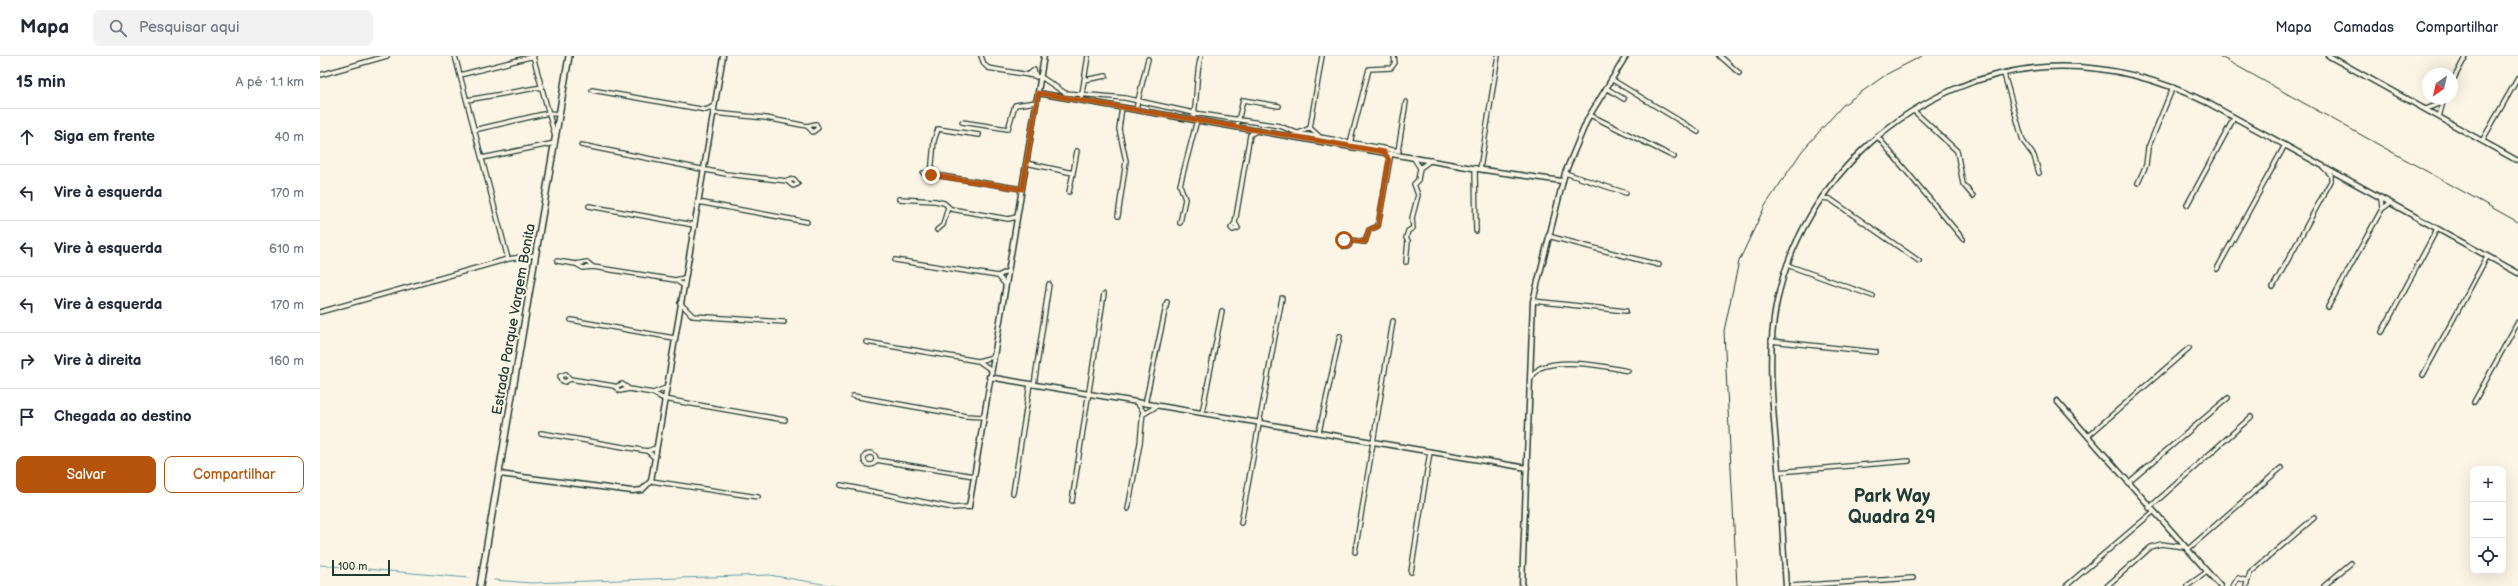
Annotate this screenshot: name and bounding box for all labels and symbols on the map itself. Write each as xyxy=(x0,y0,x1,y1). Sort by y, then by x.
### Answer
north arrow xyxy=(2422,68,2458,104)
route end xyxy=(922,166,940,184)
street label: Estrada Parque Vargem Bonita xyxy=(488,222,539,416)
route start xyxy=(1335,231,1353,249)
district label: Park Way Quadra 29 xyxy=(1848,486,1936,528)
scale bar xyxy=(332,558,390,577)

